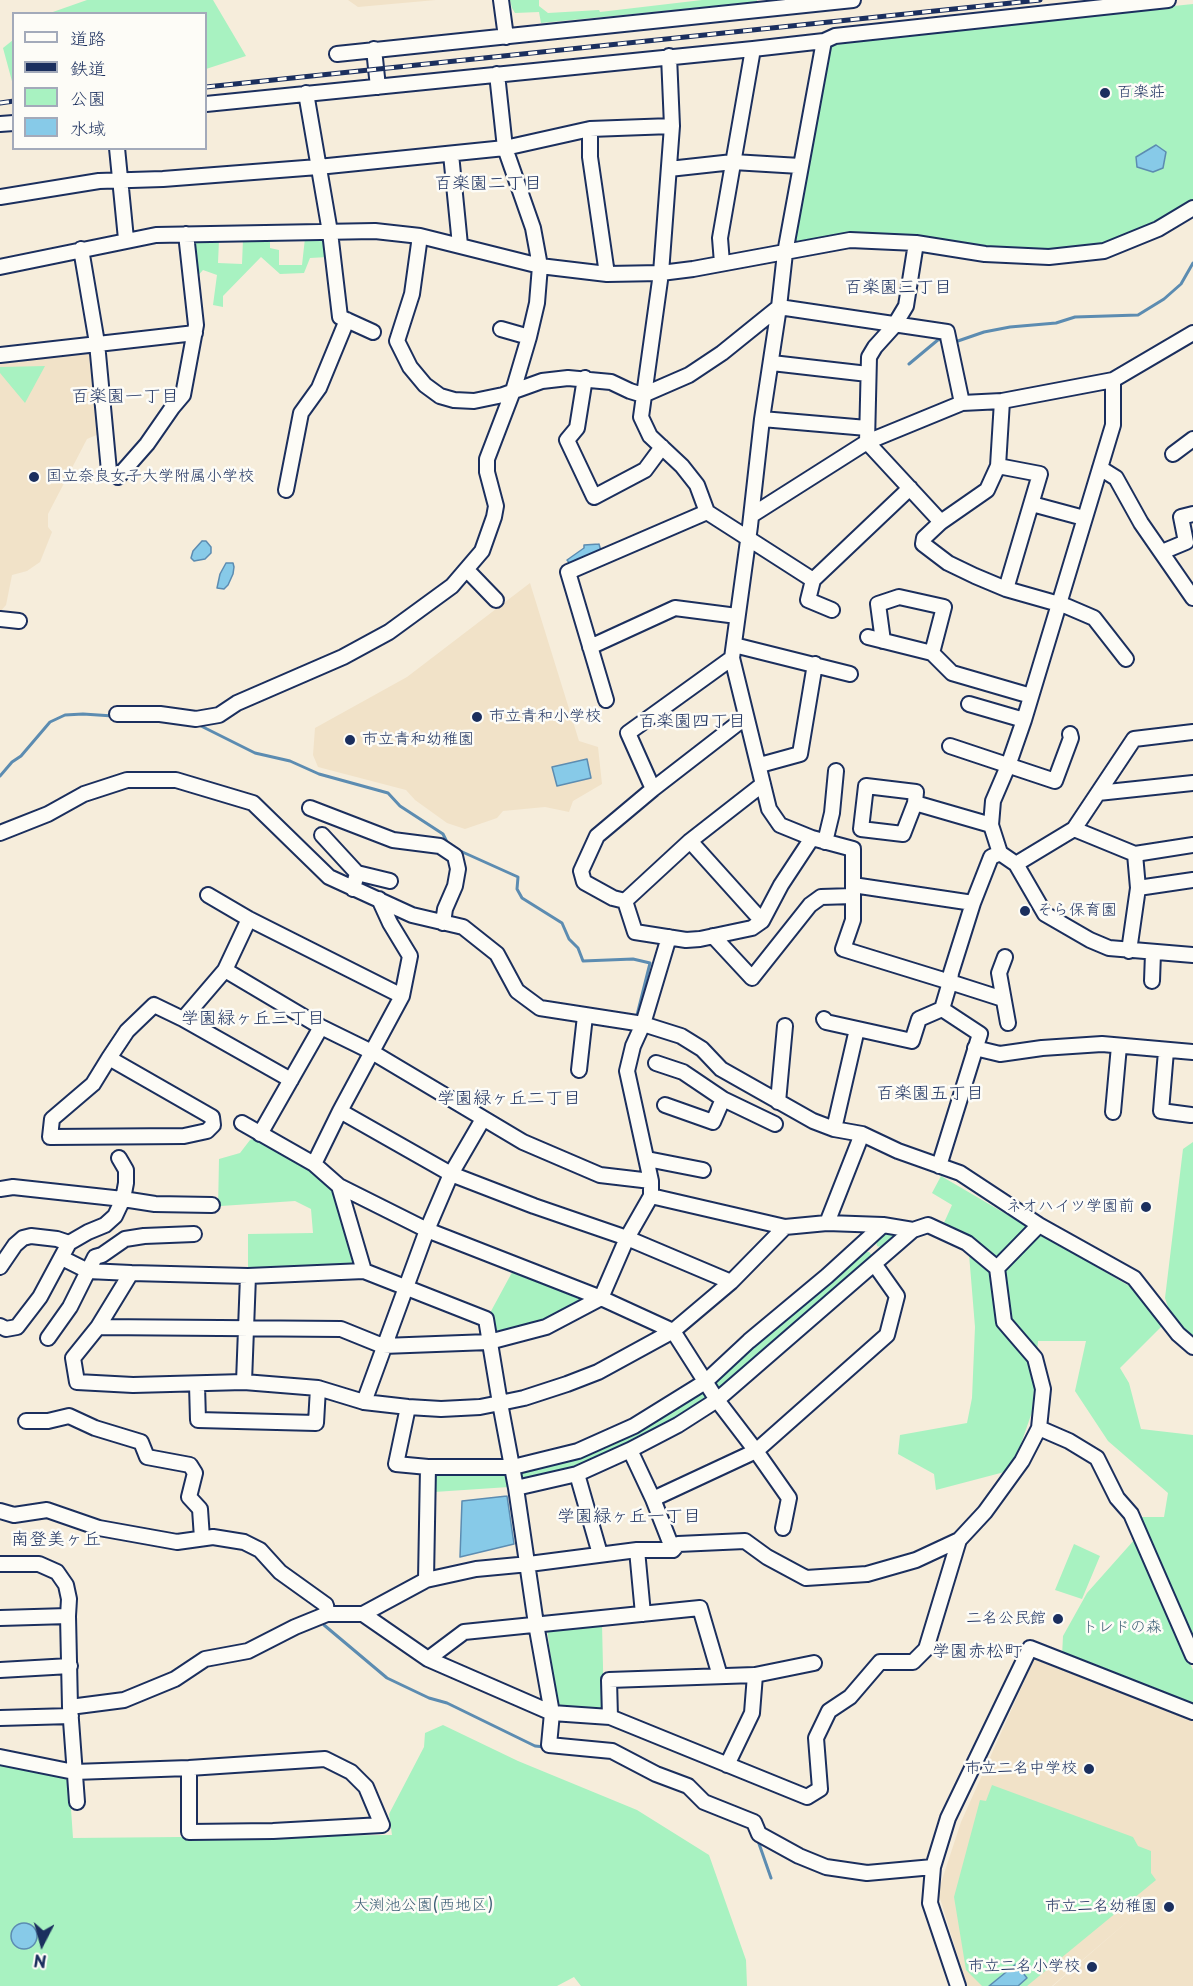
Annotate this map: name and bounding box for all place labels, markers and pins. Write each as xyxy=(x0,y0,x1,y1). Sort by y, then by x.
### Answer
place label: 百楽荘 xyxy=(1117,83,1165,103)
marker: 百楽荘 xyxy=(1098,86,1112,100)
place label: 国立奈良女子大学附属小学校 xyxy=(46,467,254,487)
marker: 国立奈良女子大学附属小学校 xyxy=(27,470,41,484)
place label: 市立青和小学校 xyxy=(489,707,601,727)
marker: 市立青和小学校 xyxy=(470,710,484,724)
place label: 市立青和幼稚園 xyxy=(362,730,474,750)
marker: 市立青和幼稚園 xyxy=(343,733,357,747)
place label: そら保育園 xyxy=(1037,901,1117,921)
marker: そら保育園 xyxy=(1018,904,1032,918)
place label: ネオハイツ学園前 xyxy=(1006,1197,1134,1217)
marker: ネオハイツ学園前 xyxy=(1139,1200,1153,1214)
place label: 二名公民館 xyxy=(966,1609,1046,1629)
marker: 二名公民館 xyxy=(1051,1612,1065,1626)
place label: 市立二名中学校 xyxy=(965,1759,1077,1779)
marker: 市立二名中学校 xyxy=(1082,1762,1096,1776)
place label: 市立二名幼稚園 xyxy=(1045,1897,1157,1917)
marker: 市立二名幼稚園 xyxy=(1162,1900,1176,1914)
place label: 市立二名小学校 xyxy=(968,1957,1080,1977)
marker: 市立二名小学校 xyxy=(1085,1960,1099,1974)

